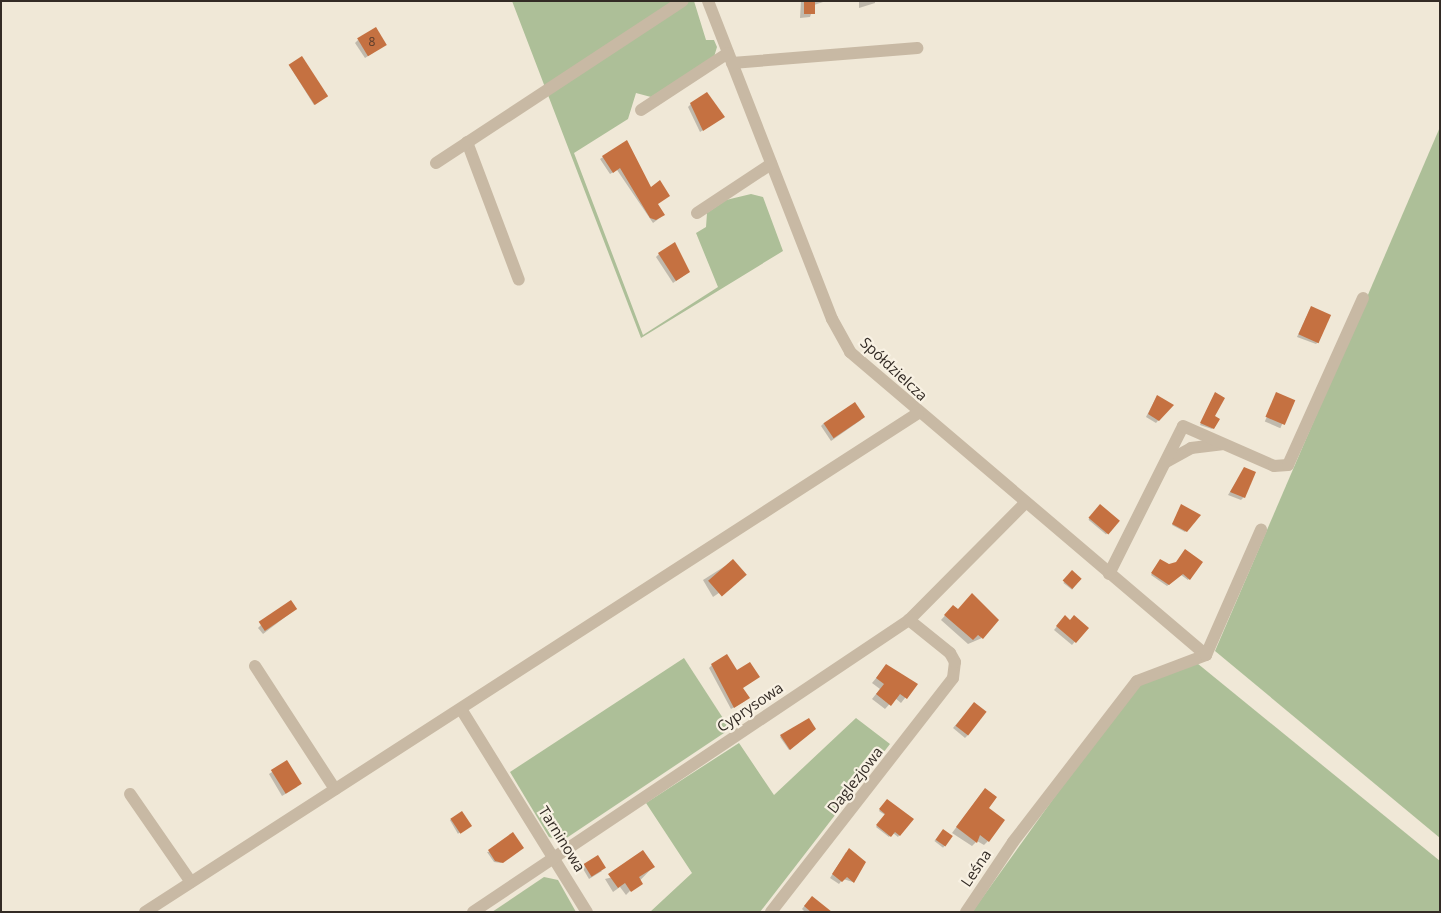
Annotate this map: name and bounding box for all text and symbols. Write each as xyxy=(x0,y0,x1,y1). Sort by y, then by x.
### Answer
house number: 8 xyxy=(369,35,375,49)
street label: Spółdzielcza xyxy=(857,333,931,405)
street label: Cyprysowa xyxy=(713,678,787,736)
street label: Daglezjowa xyxy=(823,743,887,817)
street label: Tarninowa xyxy=(535,803,589,875)
street label: Leśna xyxy=(957,846,995,890)

